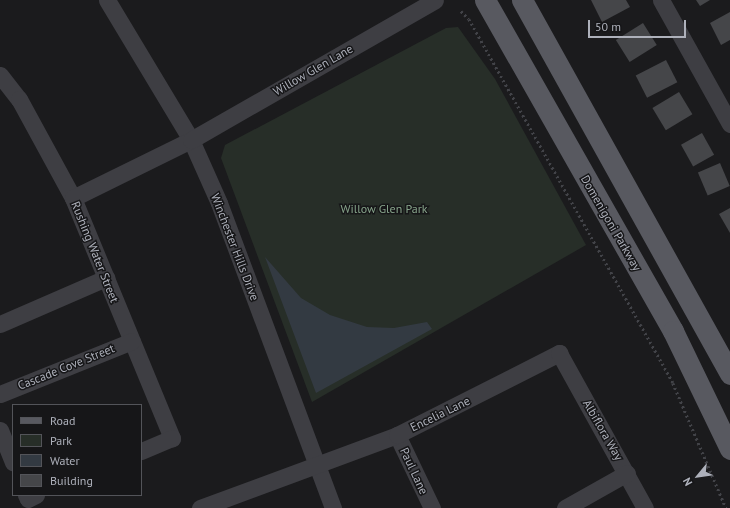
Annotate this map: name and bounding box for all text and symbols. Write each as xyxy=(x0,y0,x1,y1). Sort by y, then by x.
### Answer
scale bar xyxy=(590,12,688,38)
text: 50 m xyxy=(595,19,621,34)
street label: Willow Glen Lane xyxy=(271,41,355,99)
street label: Domenigoni Parkway xyxy=(578,173,644,273)
street label: Winchester Hills Drive xyxy=(208,191,262,303)
street label: Rushing Water Street xyxy=(68,199,122,305)
park label: Willow Glen Park xyxy=(340,202,428,216)
street label: Cascade Cove Street xyxy=(16,341,116,393)
street label: Encelia Lane xyxy=(408,393,472,435)
street label: Albiflora Way xyxy=(580,397,626,463)
legend xyxy=(12,404,142,496)
text: Road xyxy=(50,413,75,428)
text: Park xyxy=(50,433,72,448)
street label: Paul Lane xyxy=(397,445,431,497)
text: Water xyxy=(50,453,80,468)
north arrow xyxy=(678,456,718,496)
text: Building xyxy=(50,473,93,488)
text: N xyxy=(680,475,695,488)

